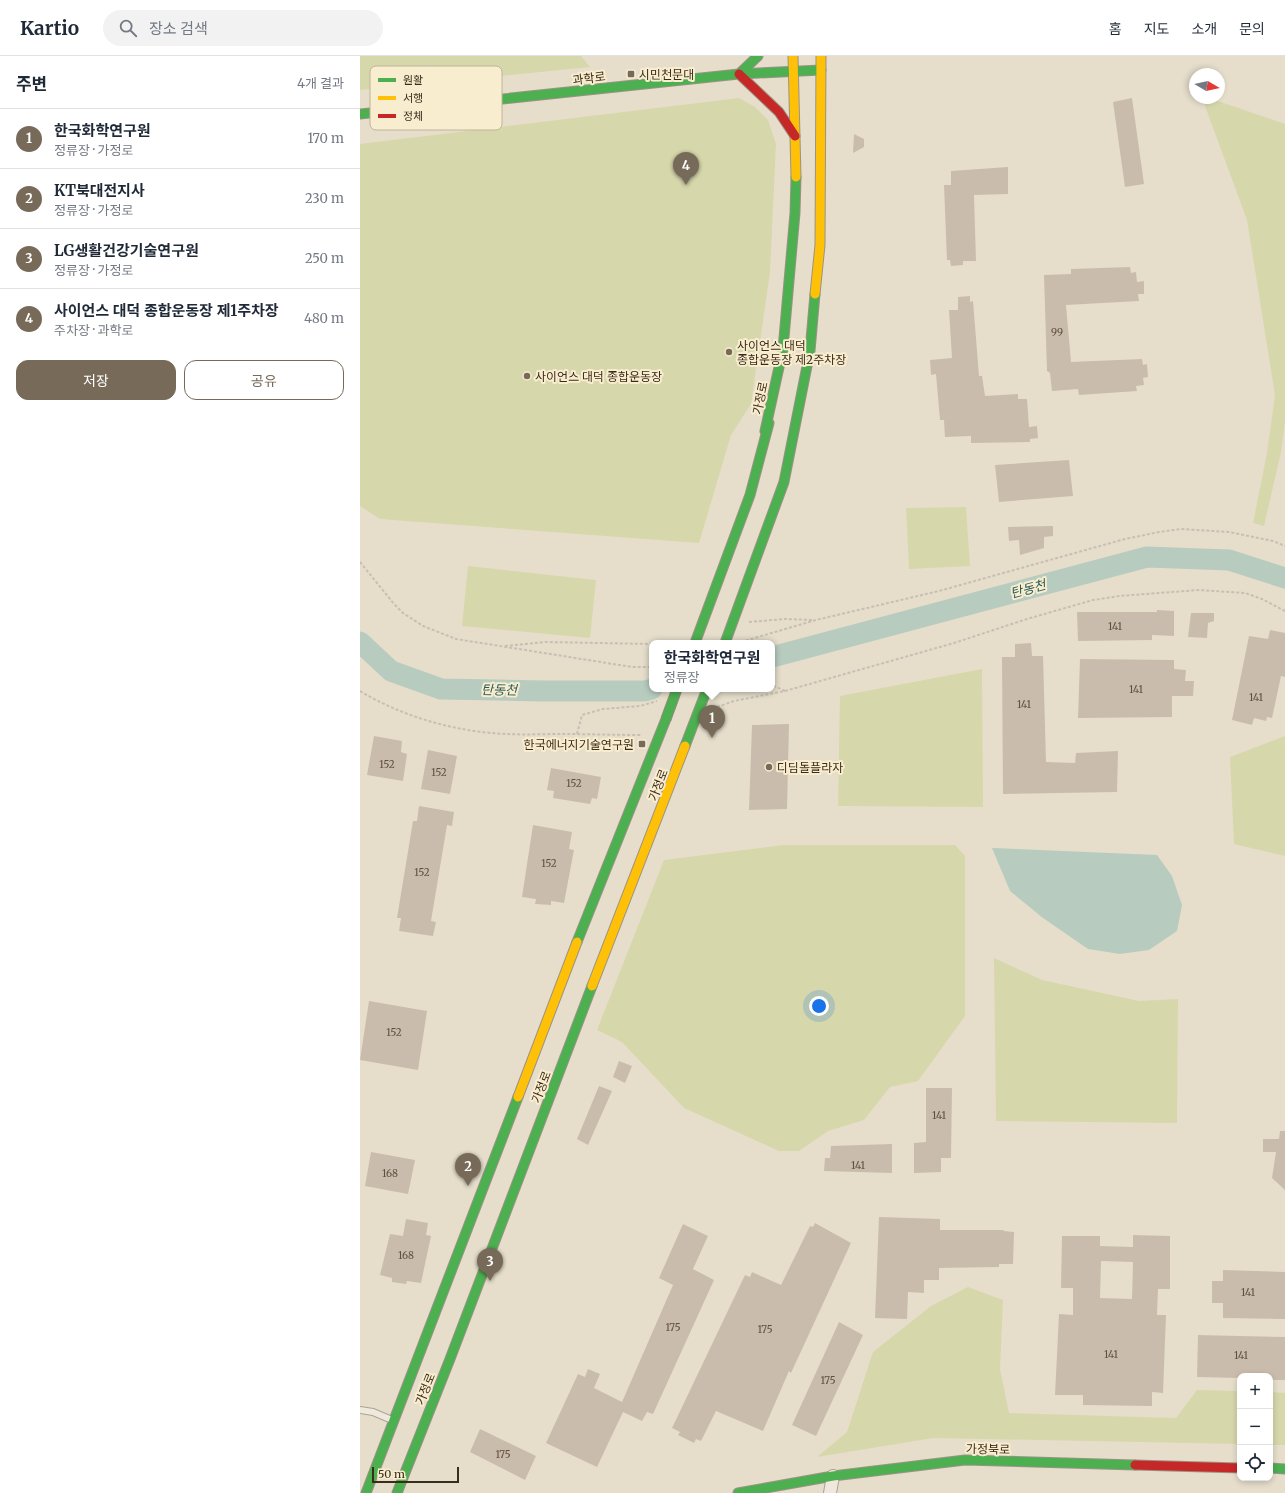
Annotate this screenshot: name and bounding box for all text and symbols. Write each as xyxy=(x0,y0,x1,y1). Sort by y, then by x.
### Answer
search box xyxy=(103,10,383,46)
text: Kartio xyxy=(20,16,79,40)
icon: search xyxy=(117,17,139,39)
text: 장소 검색 xyxy=(149,19,208,38)
text: 홈 xyxy=(1109,20,1122,38)
text: 지도 xyxy=(1144,20,1169,38)
text: 소개 xyxy=(1191,20,1217,38)
text: 문의 xyxy=(1239,20,1265,38)
legend xyxy=(370,66,502,130)
place label: 시민천문대 xyxy=(639,67,694,82)
north arrow xyxy=(1189,68,1225,104)
street label: 과학로 xyxy=(572,69,606,87)
marker: 시민천문대 xyxy=(626,69,636,79)
text: 주변 xyxy=(16,73,47,95)
text: 원활 xyxy=(403,73,423,87)
text: 4개 결과 xyxy=(297,75,344,92)
text: 서행 xyxy=(403,91,423,105)
text: 정체 xyxy=(403,109,423,123)
text: 한국화학연구원 xyxy=(54,121,151,140)
text: 1 xyxy=(26,130,32,147)
text: 170 m xyxy=(307,130,344,147)
text: 정류장 · 가정로 xyxy=(54,142,133,159)
pin: 4 xyxy=(673,152,699,185)
text: KT북대전지사 xyxy=(54,181,145,200)
text: 2 xyxy=(25,190,33,207)
text: 230 m xyxy=(305,190,344,207)
text: 정류장 · 가정로 xyxy=(54,202,133,219)
text: LG생활건강기술연구원 xyxy=(54,241,199,260)
text: 3 xyxy=(25,250,33,267)
text: 250 m xyxy=(305,250,344,267)
text: 정류장 · 가정로 xyxy=(54,262,133,279)
text: 사이언스 대덕 종합운동장 제1주차장 xyxy=(54,301,279,320)
text: 4 xyxy=(25,310,33,327)
text: 480 m xyxy=(304,310,344,327)
text: 주차장 · 과학로 xyxy=(54,322,133,339)
house number: 99 xyxy=(1051,326,1063,339)
place label: 사이언스 대덕 종합운동장 제2주차장 xyxy=(737,338,846,367)
marker: 사이언스 대덕 종합운동장 제2주차장 xyxy=(724,347,734,357)
button: 저장 xyxy=(16,360,176,400)
button: 공유 xyxy=(184,360,344,400)
place label: 사이언스 대덕 종합운동장 xyxy=(535,369,662,384)
marker: 사이언스 대덕 종합운동장 xyxy=(522,371,532,381)
street label: 가정로 xyxy=(749,380,771,416)
water label: 탄동천 xyxy=(1008,576,1049,602)
house number: 141 xyxy=(1108,620,1122,633)
popup xyxy=(649,640,775,692)
text: 한국화학연구원 xyxy=(664,648,760,667)
text: 정류장 xyxy=(664,669,700,686)
water label: 탄동천 xyxy=(481,681,518,699)
house number: 141 xyxy=(1129,683,1143,696)
house number: 141 xyxy=(1249,691,1263,704)
house number: 141 xyxy=(1017,698,1031,711)
pin: 1 xyxy=(699,705,725,738)
place label: 한국에너지기술연구원 xyxy=(524,737,634,752)
marker: 한국에너지기술연구원 xyxy=(637,739,647,749)
house number: 152 xyxy=(379,758,395,771)
place label: 디딤돌플라자 xyxy=(777,760,843,775)
marker: 디딤돌플라자 xyxy=(764,762,774,772)
house number: 152 xyxy=(431,766,447,779)
street label: 가정로 xyxy=(645,767,671,803)
house number: 152 xyxy=(566,777,582,790)
house number: 152 xyxy=(541,857,557,870)
house number: 152 xyxy=(414,866,430,879)
your location xyxy=(809,996,829,1016)
house number: 152 xyxy=(386,1026,402,1039)
street label: 가정로 xyxy=(528,1069,554,1105)
house number: 141 xyxy=(932,1109,946,1122)
pin: 2 xyxy=(455,1153,481,1186)
house number: 141 xyxy=(851,1159,865,1172)
house number: 168 xyxy=(382,1167,398,1180)
pin: 3 xyxy=(477,1248,503,1281)
house number: 168 xyxy=(398,1249,414,1262)
house number: 141 xyxy=(1241,1286,1255,1299)
house number: 175 xyxy=(665,1321,681,1334)
house number: 175 xyxy=(757,1323,773,1336)
house number: 141 xyxy=(1104,1348,1118,1361)
house number: 141 xyxy=(1234,1349,1248,1362)
street label: 가정로 xyxy=(412,1371,438,1407)
map controls xyxy=(1237,1373,1273,1481)
button: + xyxy=(1237,1373,1273,1409)
house number: 175 xyxy=(820,1374,836,1387)
button: − xyxy=(1237,1409,1273,1445)
street label: 가정북로 xyxy=(966,1441,1010,1457)
button: locate xyxy=(1237,1445,1273,1481)
house number: 175 xyxy=(495,1448,511,1461)
scale bar xyxy=(372,1465,459,1484)
text: 50 m xyxy=(378,1467,405,1481)

